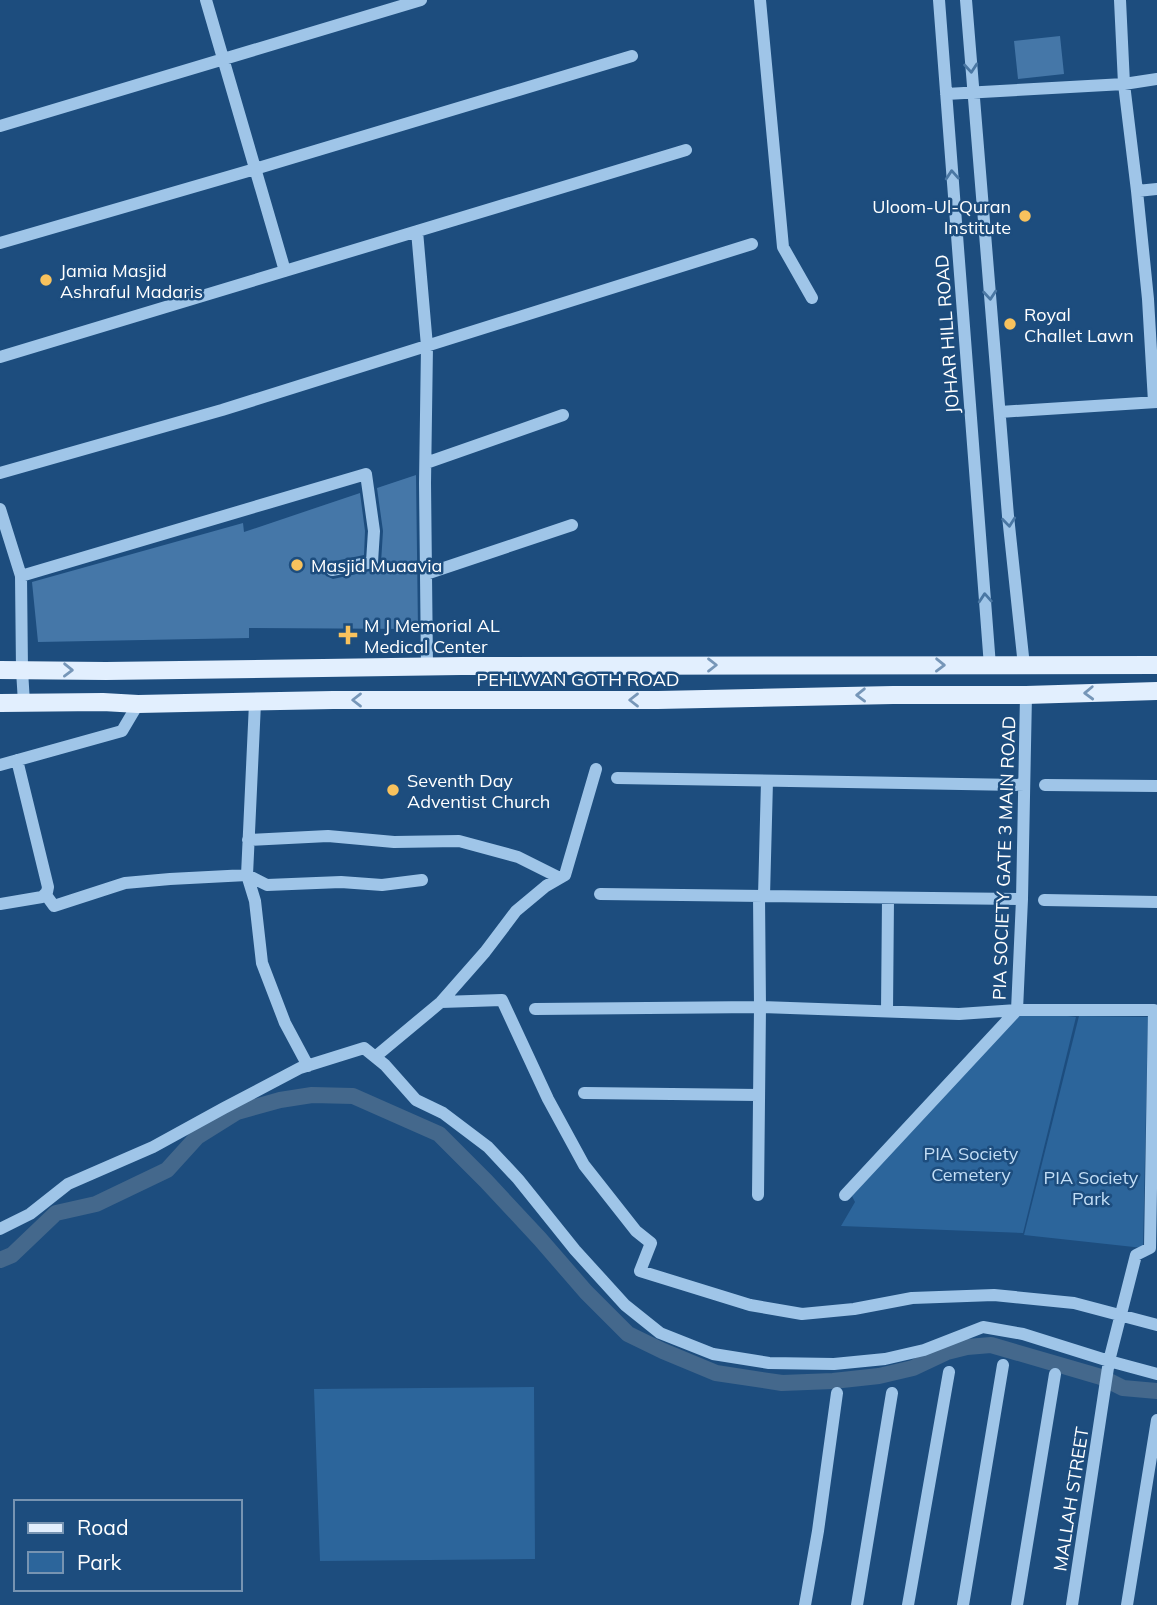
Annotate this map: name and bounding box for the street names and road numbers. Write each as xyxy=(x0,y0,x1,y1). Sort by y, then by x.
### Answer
street label: JOHAR HILL ROAD xyxy=(930,254,964,414)
street label: PEHLWAN GOTH ROAD xyxy=(477,668,679,691)
street label: PIA SOCIETY GATE 3 MAIN ROAD xyxy=(988,716,1020,1000)
street label: MALLAH STREET xyxy=(1048,1425,1094,1573)

